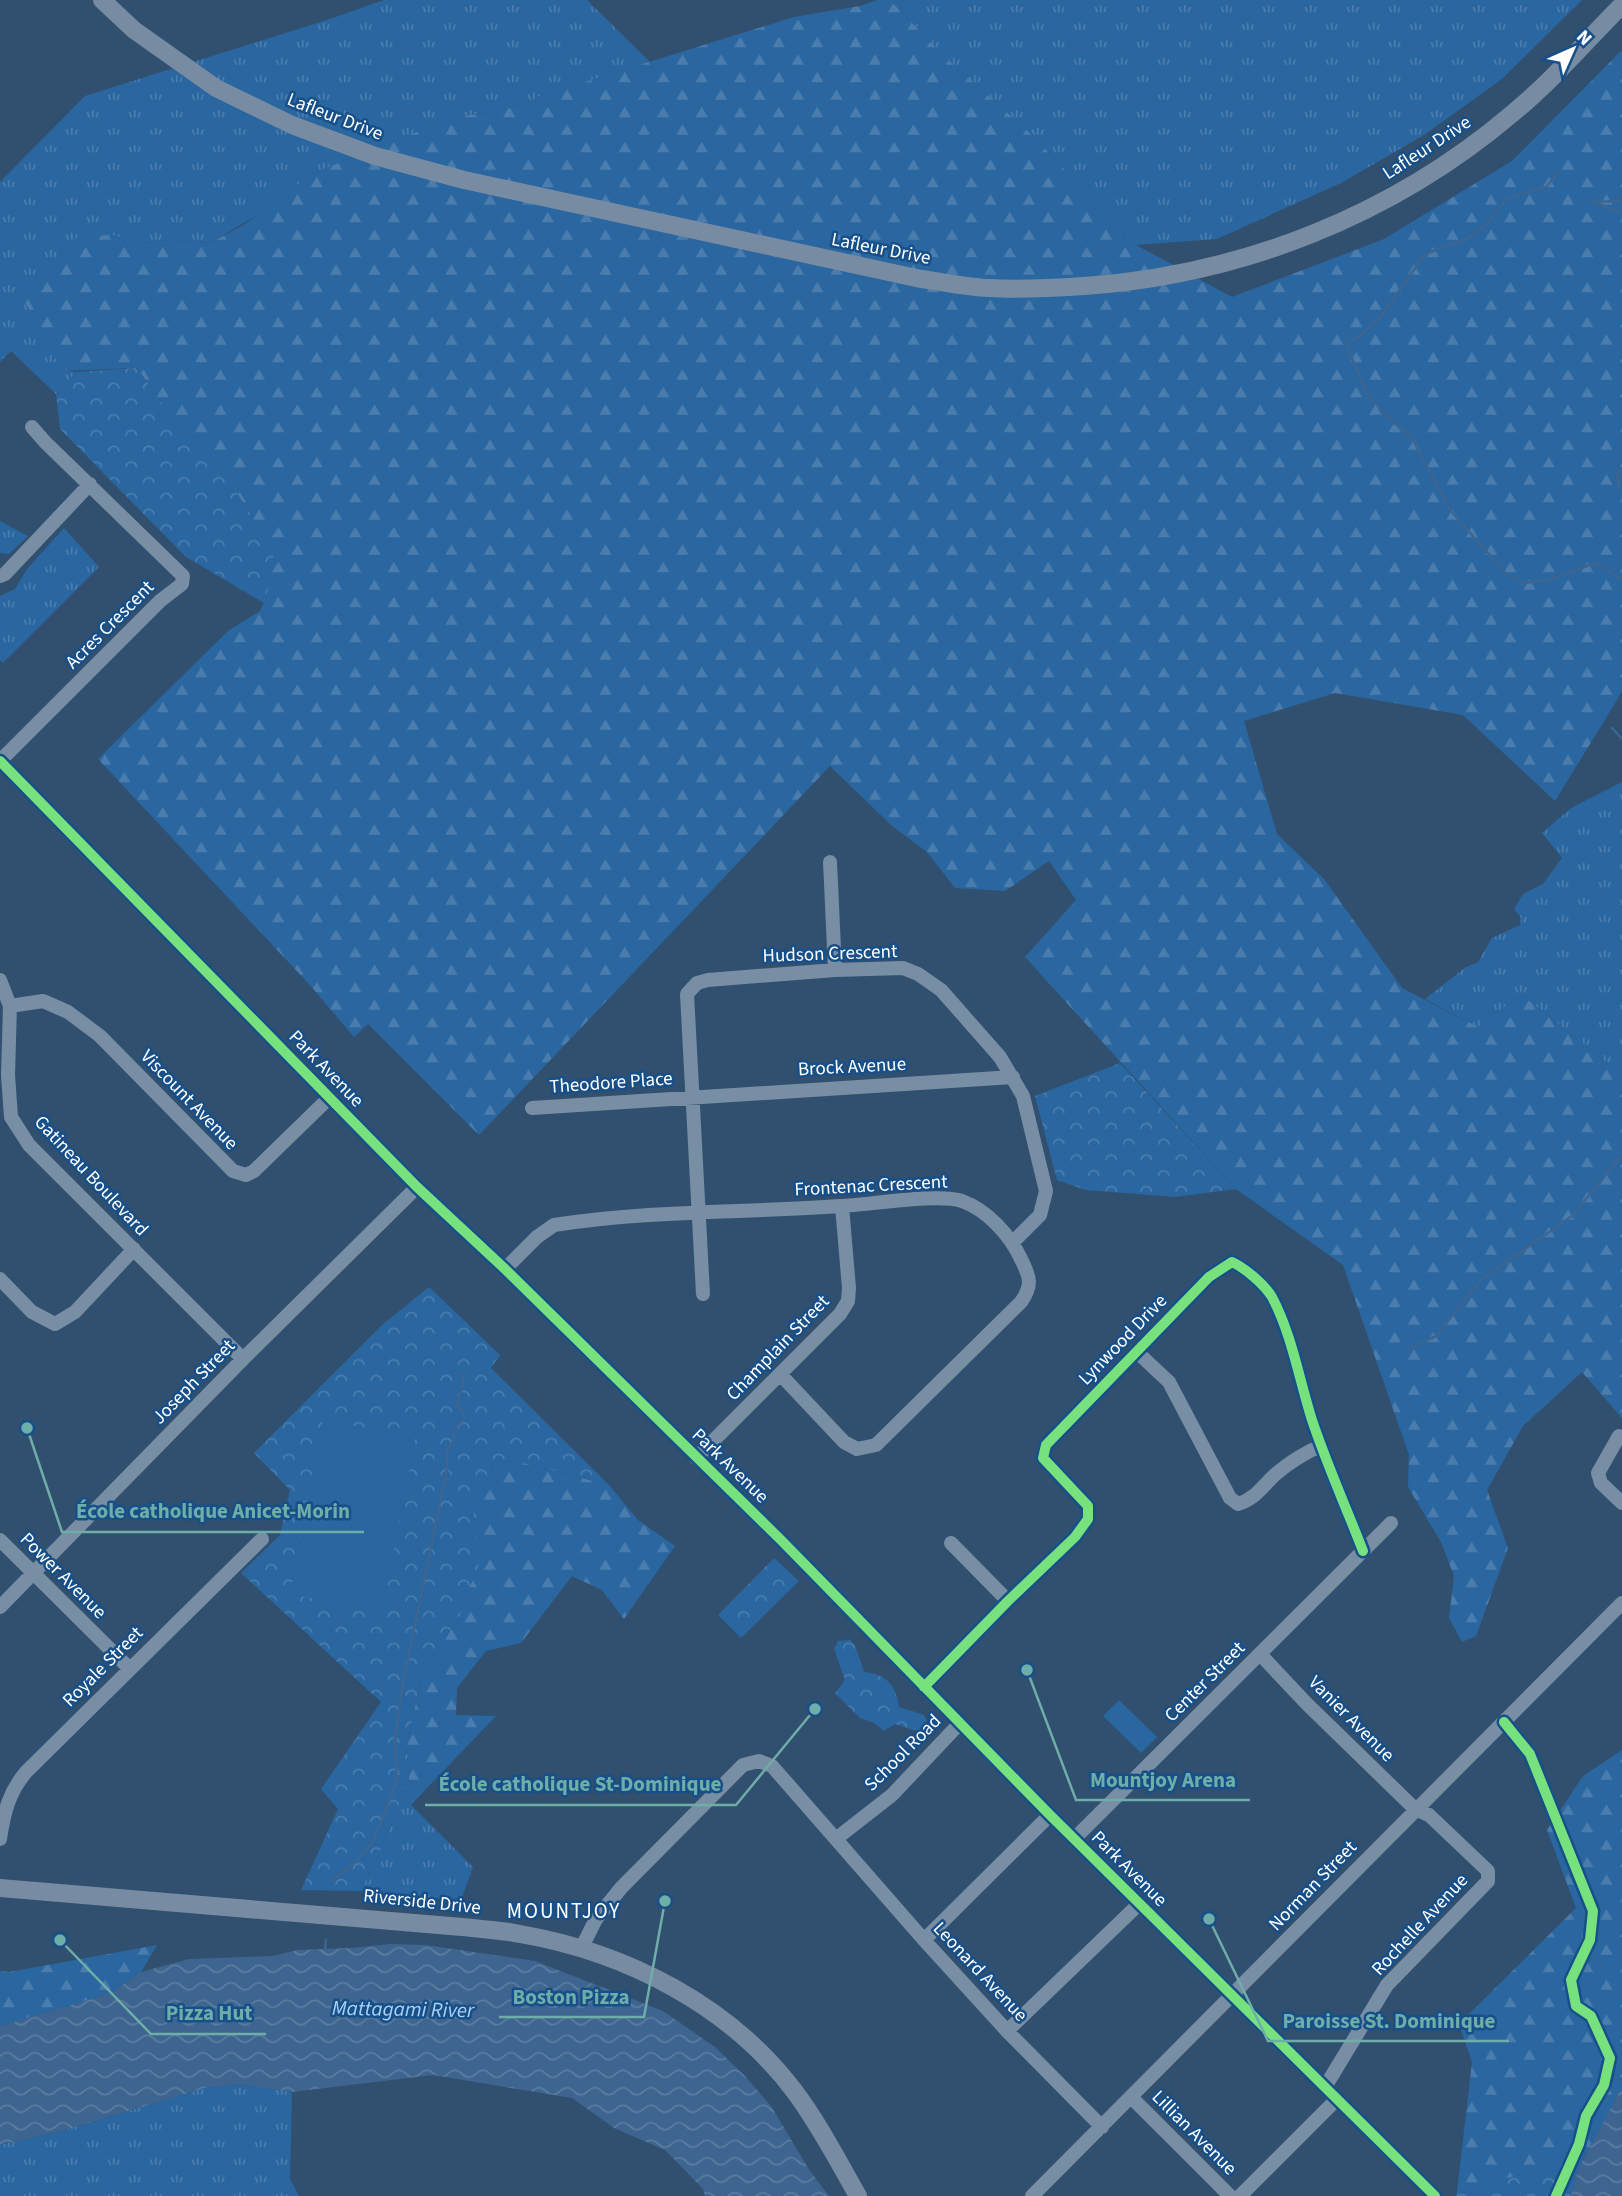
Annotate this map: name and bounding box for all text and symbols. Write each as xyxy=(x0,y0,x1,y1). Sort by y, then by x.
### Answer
north arrow xyxy=(1538,14,1608,84)
text: N xyxy=(1570,24,1598,52)
street label: Lafleur Drive xyxy=(283,86,387,148)
street label: Lafleur Drive xyxy=(1377,109,1477,187)
street label: Lafleur Drive xyxy=(829,226,933,272)
street label: Acres Crescent xyxy=(60,574,161,675)
street label: Hudson Crescent xyxy=(762,938,898,970)
street label: Park Avenue xyxy=(282,1024,370,1114)
street label: Viscount Avenue xyxy=(134,1044,244,1156)
street label: Brock Avenue xyxy=(797,1051,907,1083)
street label: Theodore Place xyxy=(548,1065,674,1101)
street label: Gatineau Boulevard xyxy=(28,1110,154,1242)
street label: Frontenac Crescent xyxy=(794,1168,949,1203)
street label: Lynwood Drive xyxy=(1072,1288,1174,1392)
street label: Champlain Street xyxy=(720,1289,836,1407)
street label: Joseph Street xyxy=(146,1333,242,1431)
street label: Park Avenue xyxy=(685,1422,775,1510)
callout: École catholique Anicet-Morin xyxy=(62,1490,364,1532)
text: École catholique Anicet-Morin xyxy=(76,1496,350,1526)
street label: Power Avenue xyxy=(14,1527,112,1625)
street label: Royale Street xyxy=(56,1620,150,1714)
street label: Center Street xyxy=(1159,1635,1252,1728)
street label: Vanier Avenue xyxy=(1302,1670,1400,1768)
street label: School Road xyxy=(858,1708,948,1798)
callout: Mountjoy Arena xyxy=(1076,1758,1250,1800)
callout: École catholique St-Dominique xyxy=(425,1763,736,1805)
text: Mountjoy Arena xyxy=(1090,1765,1236,1795)
text: École catholique St-Dominique xyxy=(439,1769,722,1799)
street label: Park Avenue xyxy=(1085,1825,1173,1913)
street label: Norman Street xyxy=(1263,1834,1364,1937)
street label: Rochelle Avenue xyxy=(1366,1868,1474,1982)
street label: Riverside Drive xyxy=(362,1882,482,1922)
district label: MOUNTJOY xyxy=(507,1896,621,1926)
street label: Leonard Avenue xyxy=(926,1916,1034,2028)
callout: Boston Pizza xyxy=(499,1975,644,2017)
text: Boston Pizza xyxy=(512,1982,630,2012)
callout: Pizza Hut xyxy=(151,1992,266,2034)
water label: Mattagami River xyxy=(332,1993,475,2025)
text: Pizza Hut xyxy=(166,1998,252,2028)
callout: Paroisse St. Dominique xyxy=(1268,1999,1509,2041)
text: Paroisse St. Dominique xyxy=(1283,2006,1496,2036)
street label: Lillian Avenue xyxy=(1145,2084,1243,2182)

